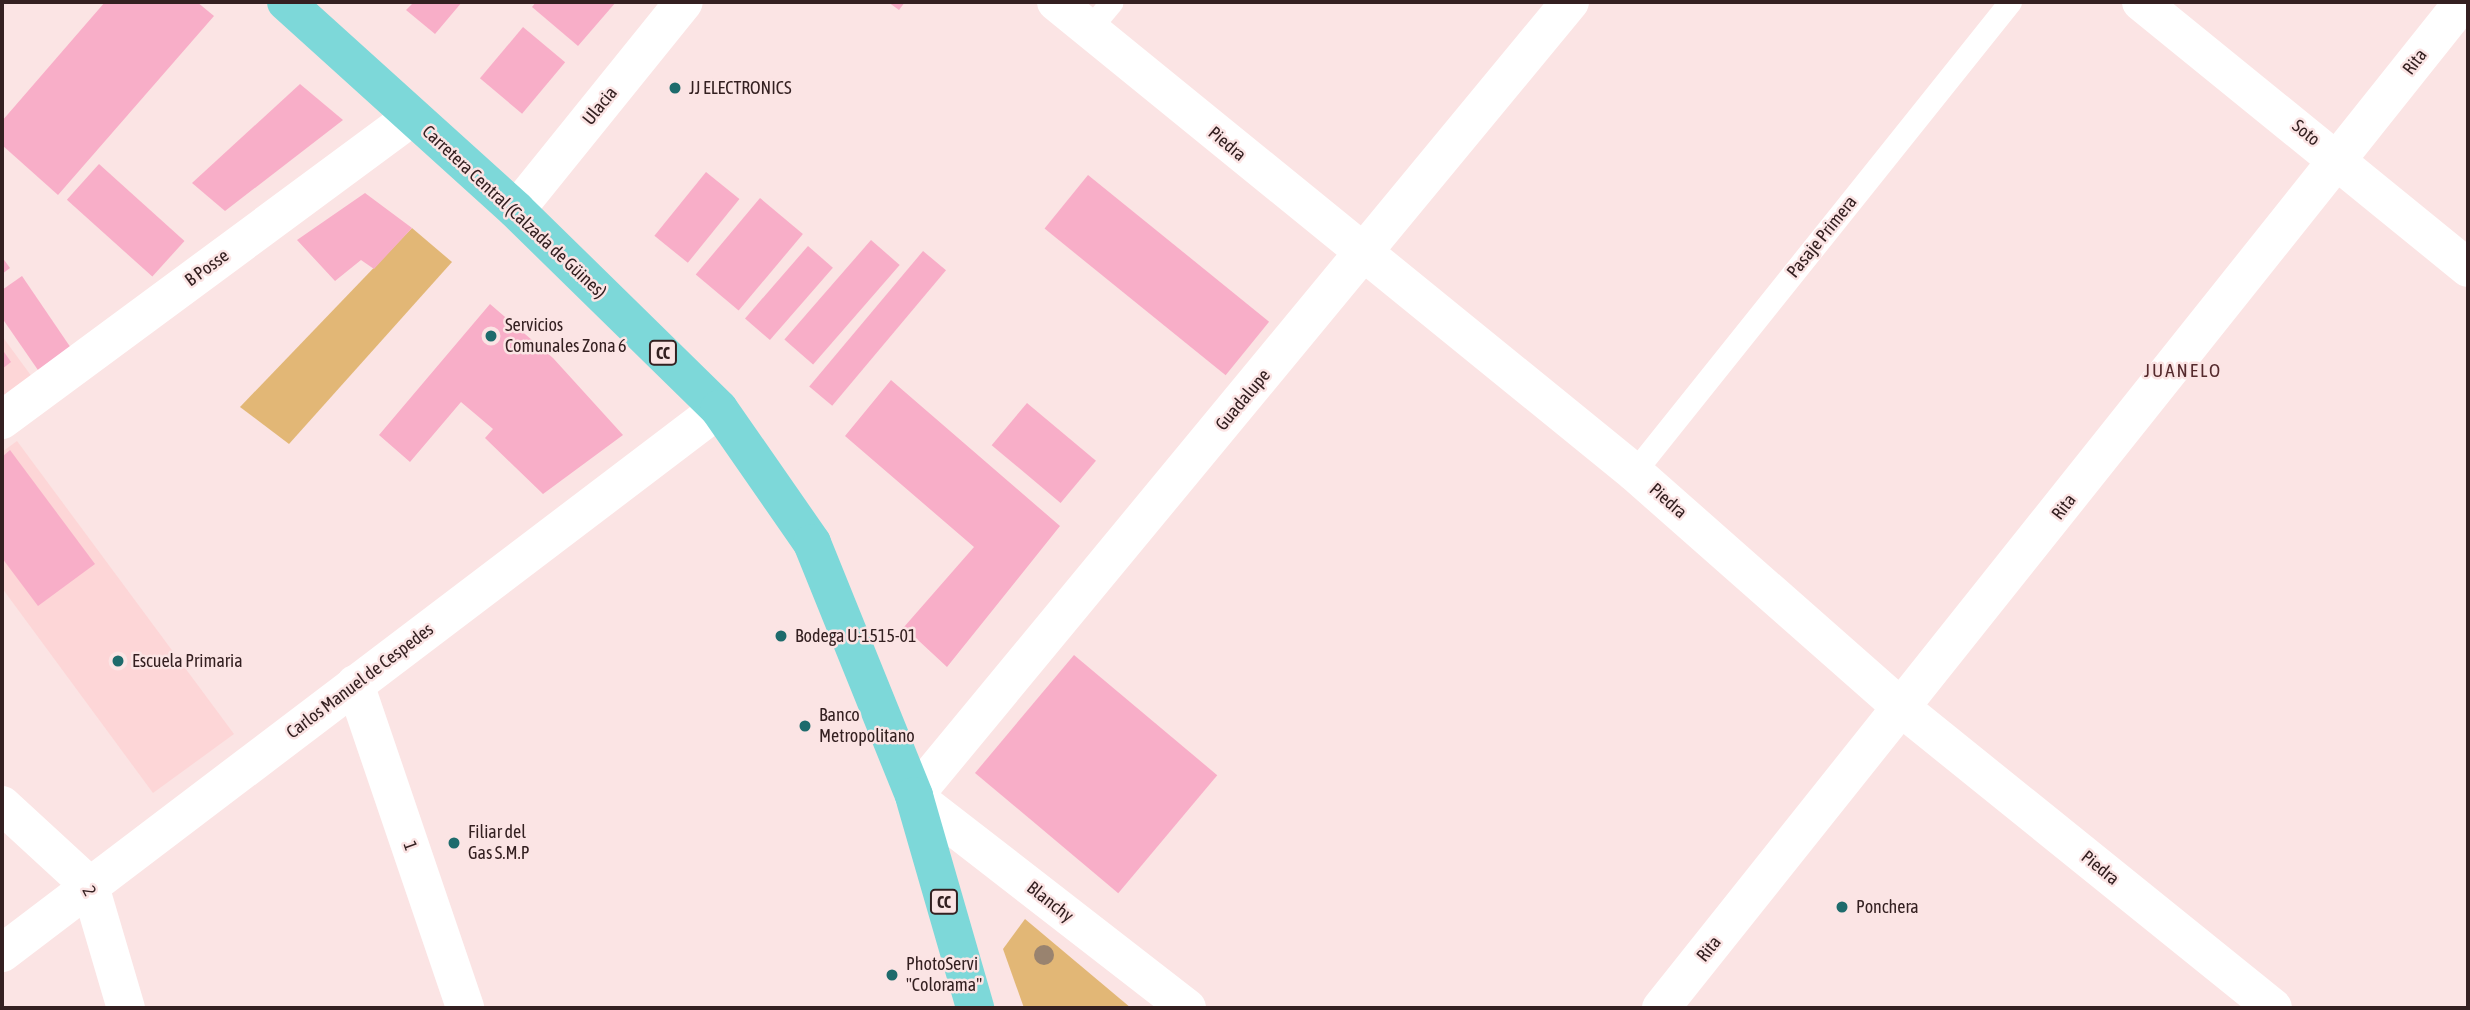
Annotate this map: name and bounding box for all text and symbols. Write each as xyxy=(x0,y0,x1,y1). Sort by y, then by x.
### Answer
street label: Rita xyxy=(2398,45,2432,79)
place label: JJ ELECTRONICS xyxy=(689,77,791,99)
marker: JJ ELECTRONICS xyxy=(667,80,683,96)
street label: Ulacia xyxy=(578,83,622,129)
street label: Soto xyxy=(2288,115,2324,151)
street label: Carretera Central (Calzada de Güines) xyxy=(417,121,611,303)
street label: Piedra xyxy=(1204,122,1250,166)
street label: Pasaje Primera xyxy=(1782,192,1862,282)
street label: B Posse xyxy=(181,245,233,291)
place label: Servicios Comunales Zona 6 xyxy=(505,315,626,358)
marker: Servicios Comunales Zona 6 xyxy=(483,328,499,344)
road number: CC xyxy=(647,340,679,366)
district label: JUANELO xyxy=(2145,360,2221,382)
street label: Guadalupe xyxy=(1211,365,1275,435)
street label: Piedra xyxy=(1645,479,1691,523)
street label: Rita xyxy=(2047,490,2081,524)
street label: Carlos Manuel de Cespedes xyxy=(282,619,438,743)
place label: Bodega U-1515-01 xyxy=(795,625,916,647)
marker: Bodega U-1515-01 xyxy=(773,628,789,644)
place label: Escuela Primaria xyxy=(132,650,243,672)
marker: Escuela Primaria xyxy=(110,653,126,669)
place label: Banco Metropolitano xyxy=(819,705,915,748)
marker: Banco Metropolitano xyxy=(797,718,813,734)
place label: Filiar del Gas S.M.P xyxy=(468,822,530,864)
marker: Filiar del Gas S.M.P xyxy=(446,835,462,851)
street label: 1 xyxy=(398,838,422,854)
street label: Piedra xyxy=(2077,846,2123,890)
street label: Blanchy xyxy=(1022,877,1078,927)
street label: 2 xyxy=(77,882,101,900)
road number: CC xyxy=(928,890,960,914)
place label: Ponchera xyxy=(1856,896,1919,918)
marker: Ponchera xyxy=(1834,899,1850,915)
street label: Rita xyxy=(1692,932,1726,966)
place label: PhotoServi "Colorama" xyxy=(906,954,982,996)
marker: PhotoServi "Colorama" xyxy=(884,967,900,983)

